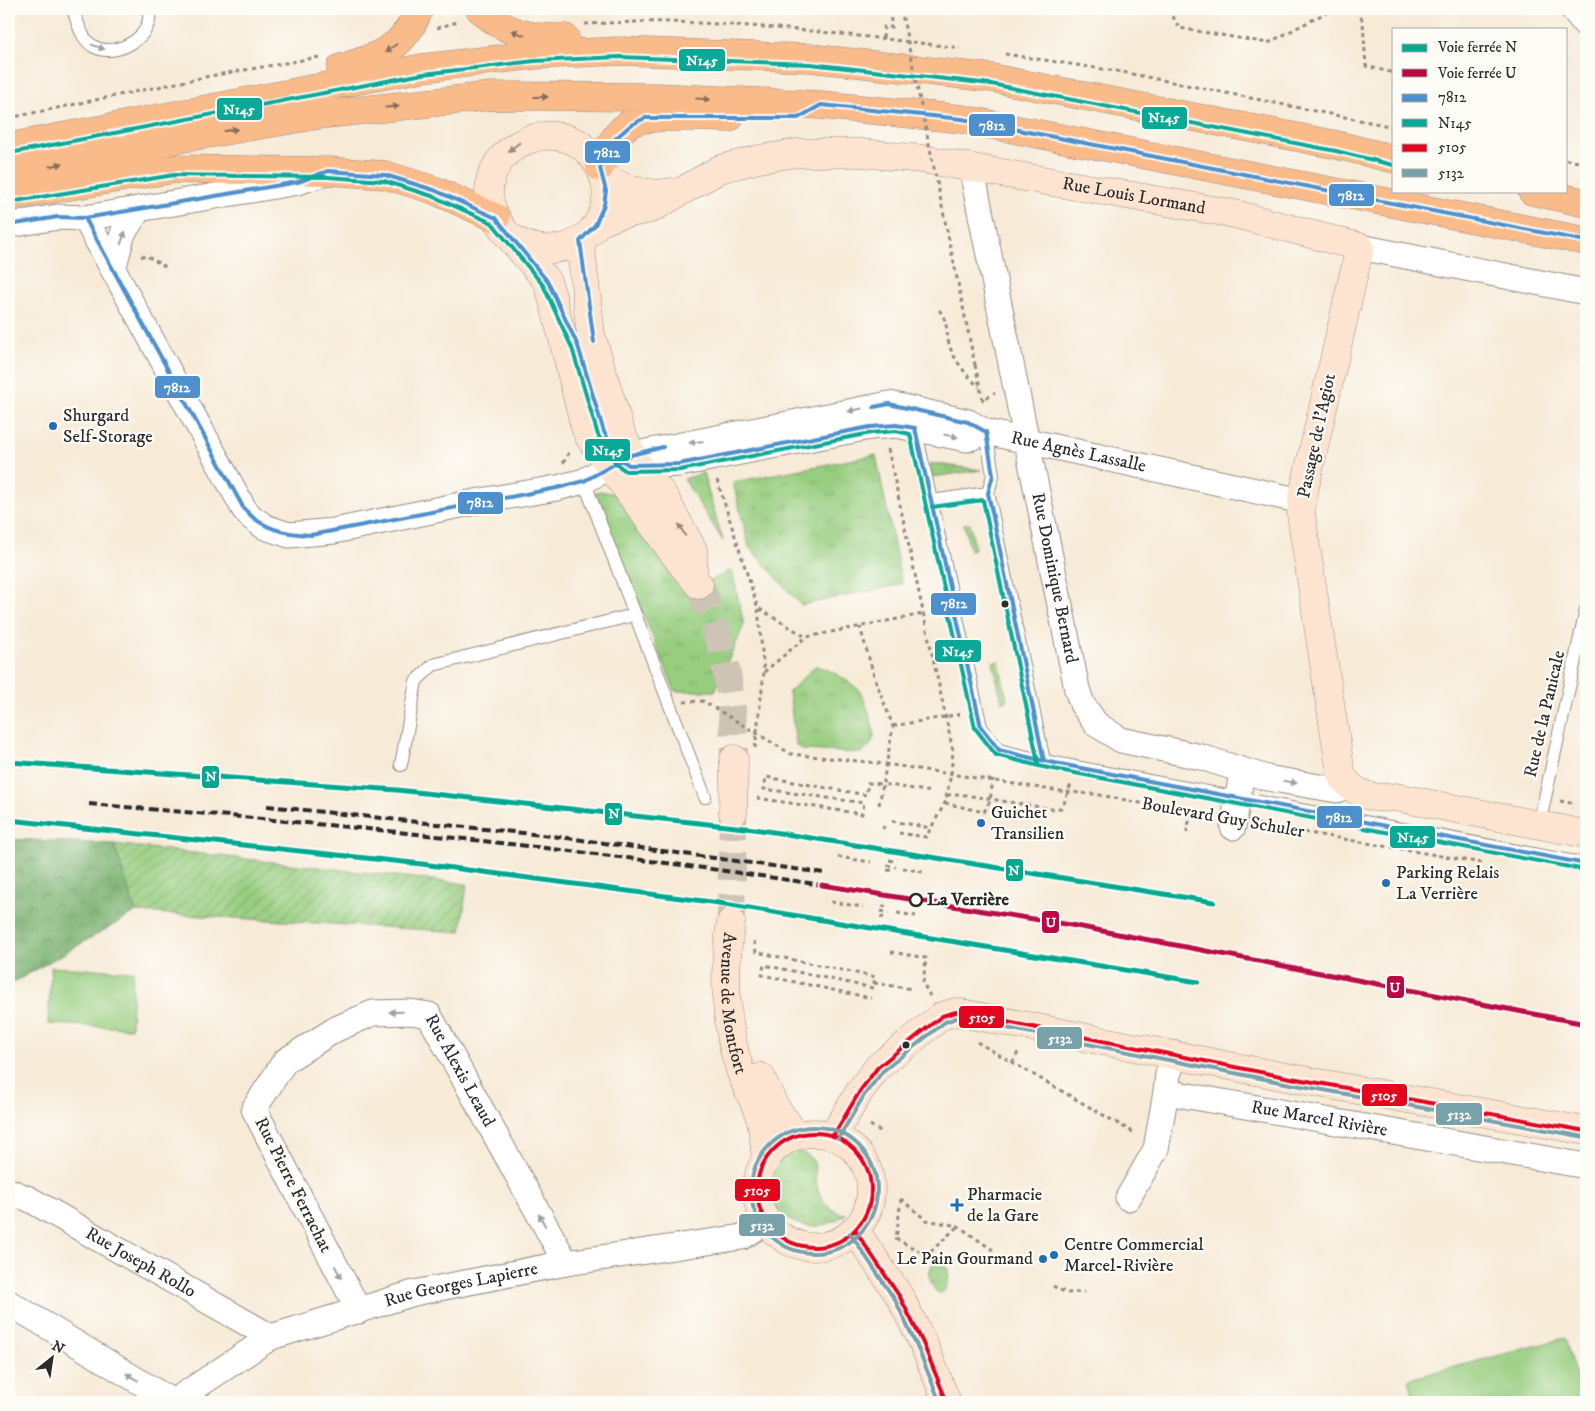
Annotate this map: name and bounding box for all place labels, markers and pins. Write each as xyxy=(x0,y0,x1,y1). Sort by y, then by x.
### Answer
place label: Shurgard Self-Storage xyxy=(63,405,153,448)
marker: Shurgard Self-Storage xyxy=(47,420,59,432)
unlabelled marker xyxy=(1000,599,1010,609)
place label: Guichet Transilien xyxy=(991,802,1065,845)
marker: Guichet Transilien xyxy=(975,817,987,829)
place label: Parking Relais La Verrière xyxy=(1396,862,1499,905)
marker: Parking Relais La Verrière xyxy=(1380,877,1392,889)
place label: La Verrière xyxy=(927,889,1010,911)
marker: La Verrière xyxy=(909,893,923,907)
unlabelled marker xyxy=(901,1040,911,1050)
place label: Pharmacie de la Gare xyxy=(967,1184,1042,1227)
marker: Pharmacie de la Gare xyxy=(951,1199,963,1211)
place label: Centre Commercial Marcel-Rivière xyxy=(1064,1234,1204,1277)
place label: Le Pain Gourmand xyxy=(896,1248,1033,1270)
marker: Centre Commercial Marcel-Rivière xyxy=(1048,1249,1060,1261)
marker: Le Pain Gourmand xyxy=(1037,1253,1049,1265)

